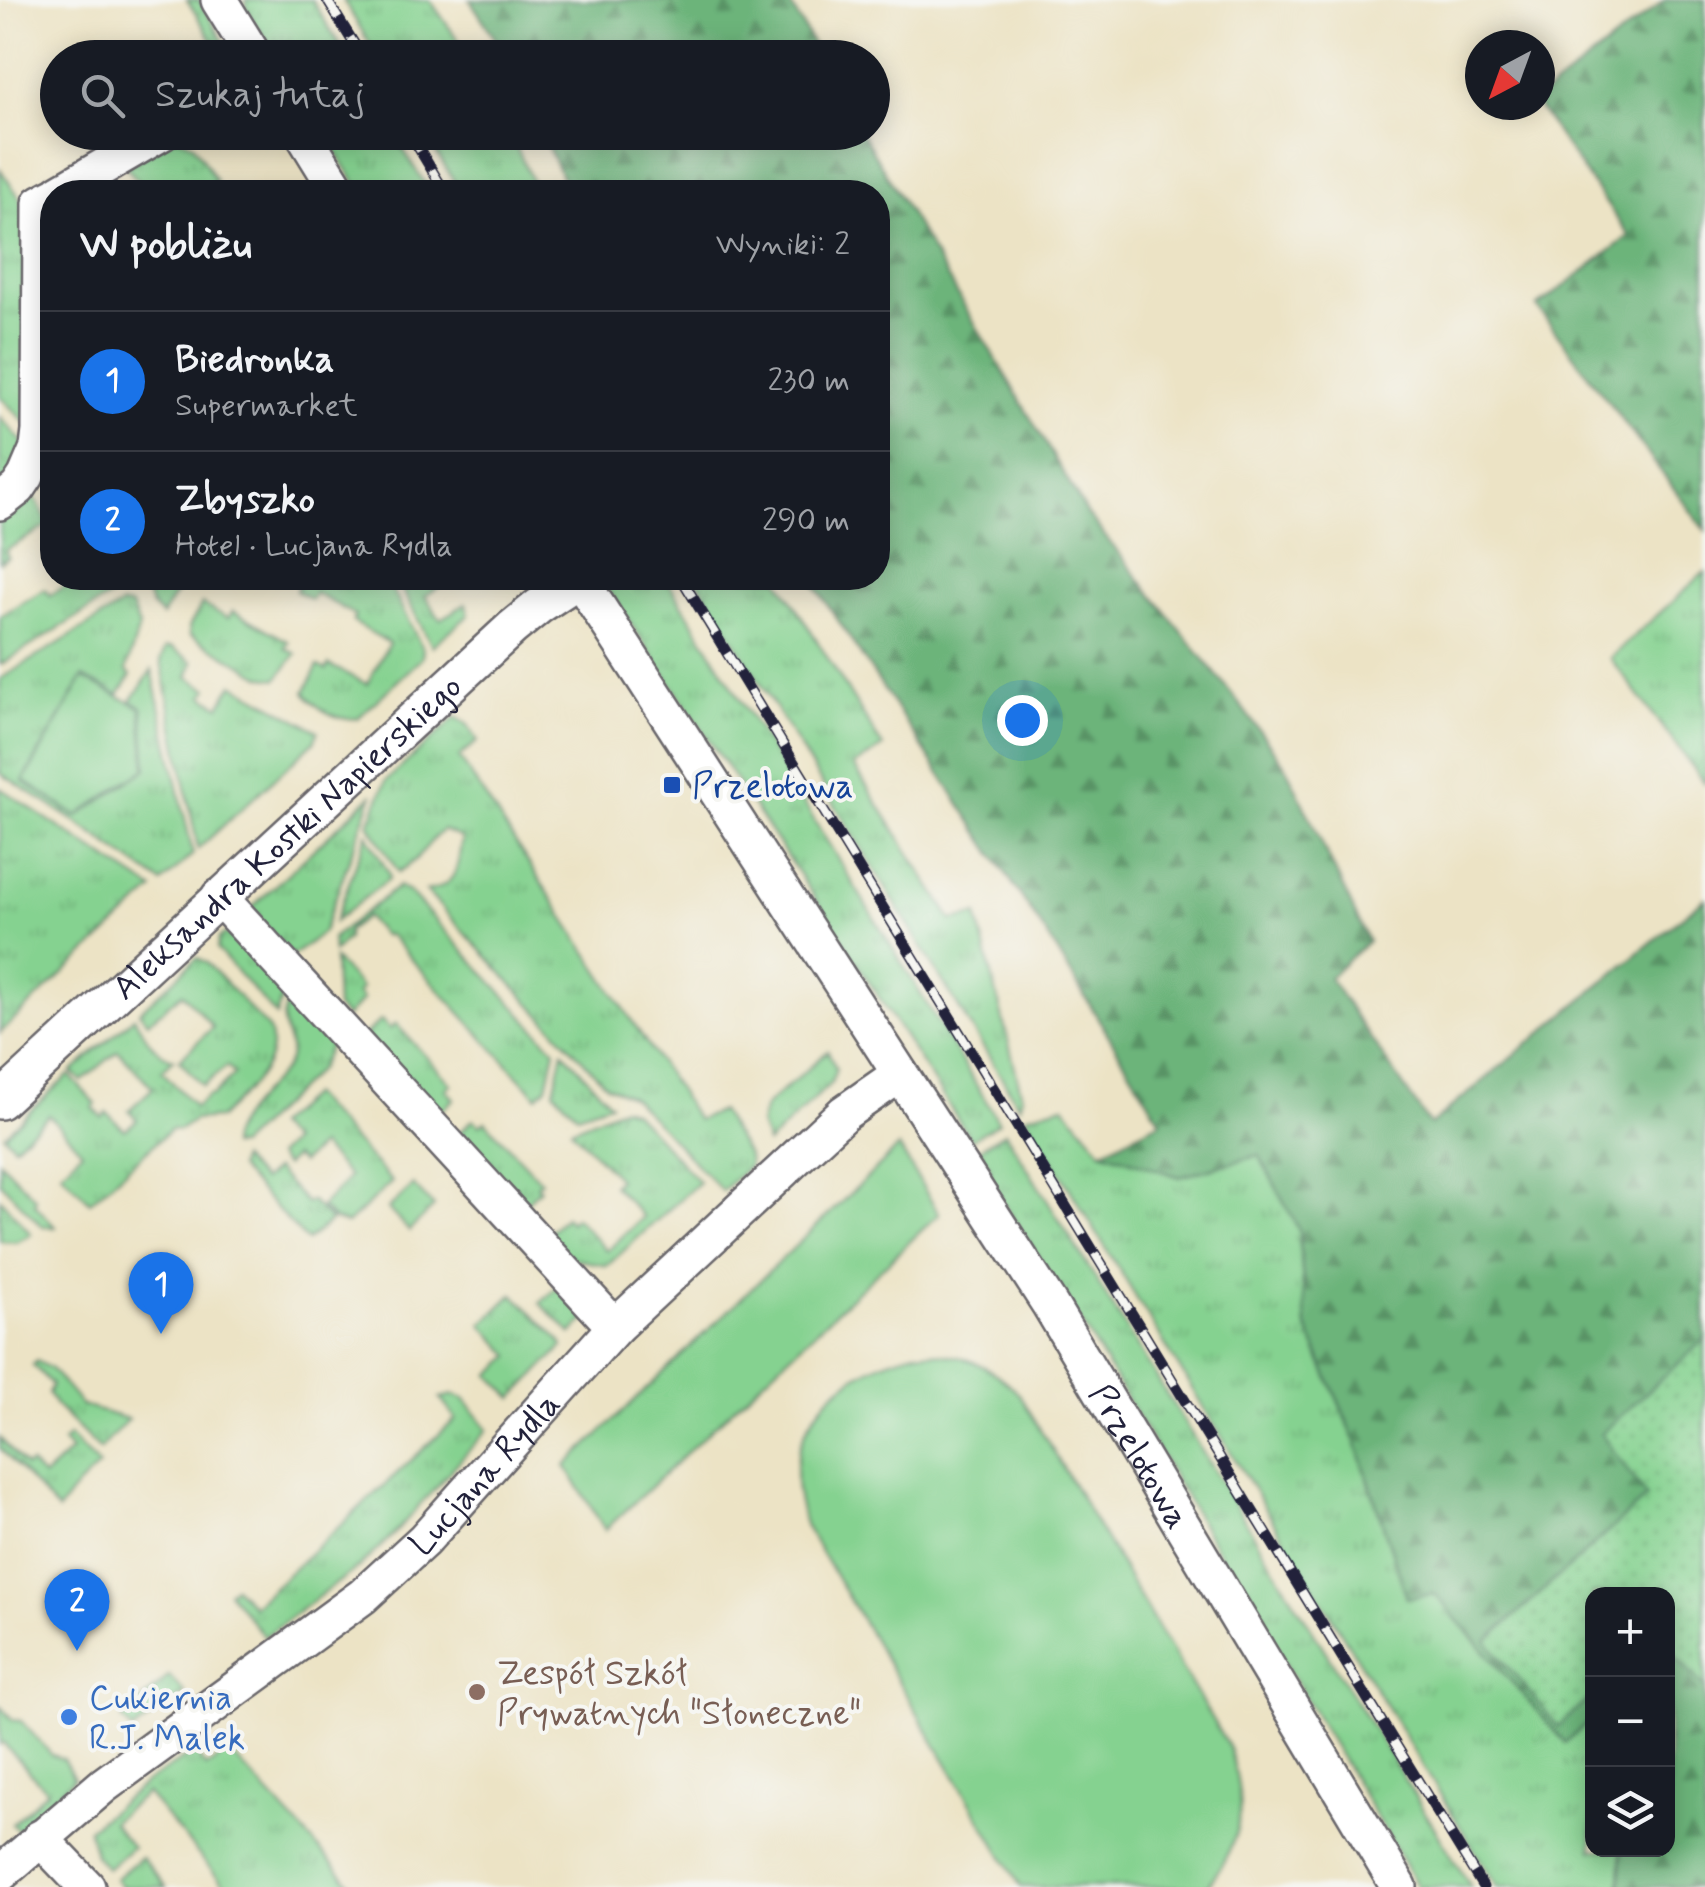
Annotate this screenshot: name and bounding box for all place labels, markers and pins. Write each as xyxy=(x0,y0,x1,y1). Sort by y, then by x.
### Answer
place label: Przelotowa xyxy=(692,764,853,810)
marker: Przelotowa xyxy=(661,774,683,796)
pin: 1 xyxy=(128,1252,194,1334)
pin: 2 xyxy=(44,1568,110,1651)
place label: Zespół Szkół Prywatnych "Słoneczne" xyxy=(497,1651,861,1737)
place label: Cukiernia R.J. Malek xyxy=(89,1676,245,1762)
marker: Zespół Szkół Prywatnych "Słoneczne" xyxy=(466,1681,488,1703)
marker: Cukiernia R.J. Malek xyxy=(58,1706,80,1728)

